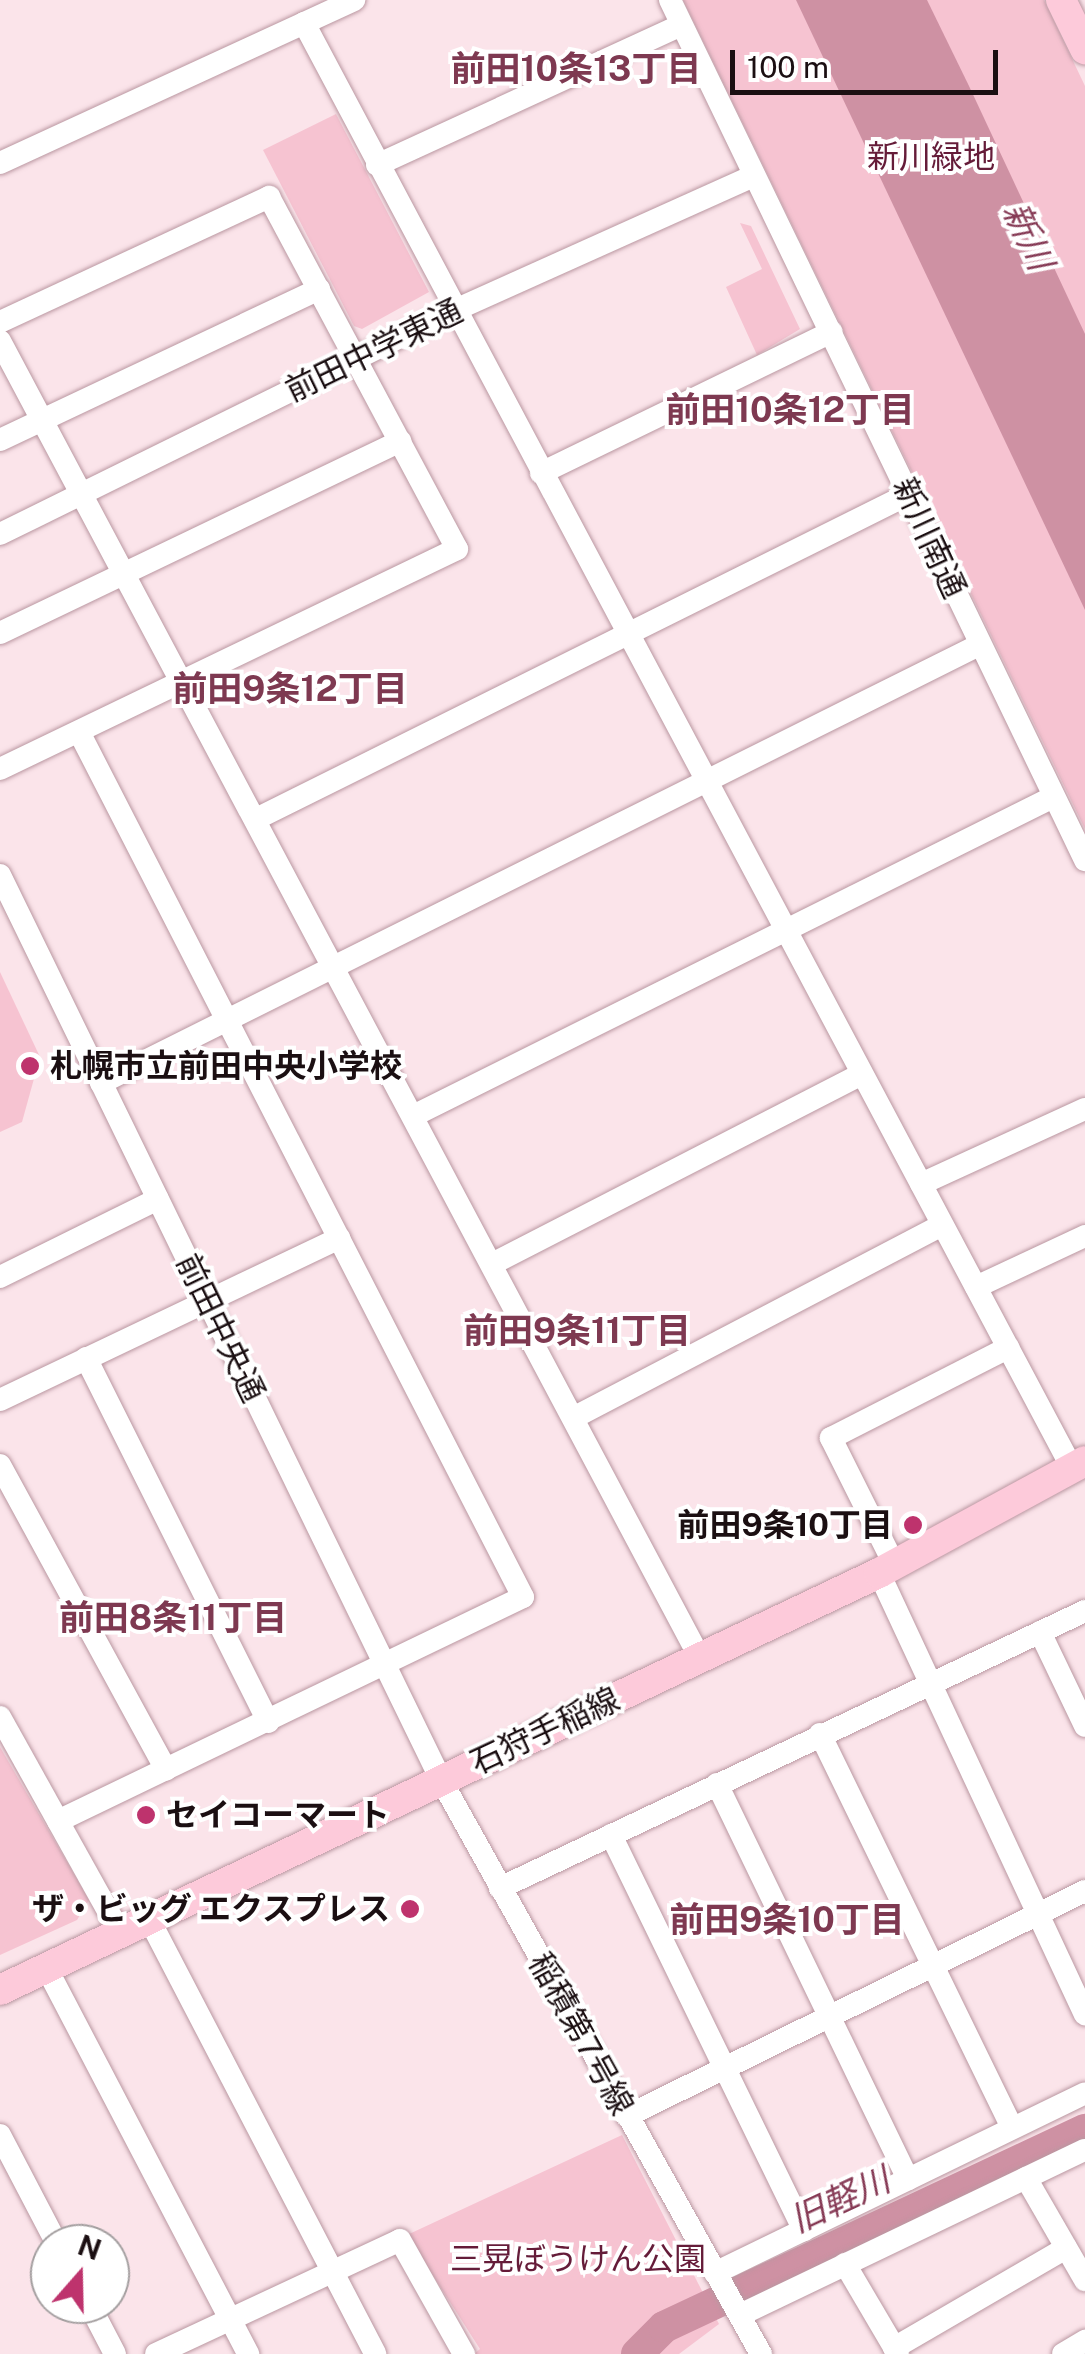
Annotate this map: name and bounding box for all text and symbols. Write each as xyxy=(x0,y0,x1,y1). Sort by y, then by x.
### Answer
scale bar xyxy=(735,30,1002,92)
district label: 前田10条13丁目 xyxy=(451,48,701,90)
text: 100 m xyxy=(747,49,829,85)
park label: 新川緑地 xyxy=(867,138,995,176)
water label: 新川 xyxy=(994,195,1062,277)
street label: 前田中学東通 xyxy=(279,292,469,410)
district label: 前田10条12丁目 xyxy=(665,389,915,431)
street label: 新川南通 xyxy=(885,472,973,604)
district label: 前田9条12丁目 xyxy=(172,668,408,710)
place label: 札幌市立前田中央小学校 xyxy=(50,1047,402,1085)
marker: 札幌市立前田中央小学校 xyxy=(19,1055,41,1077)
street label: 前田中央通 xyxy=(168,1248,272,1408)
district label: 前田9条11丁目 xyxy=(463,1310,691,1352)
place label: 前田9条10丁目 xyxy=(678,1506,893,1544)
marker: 前田9条10丁目 xyxy=(902,1514,924,1536)
district label: 前田8条11丁目 xyxy=(59,1597,287,1639)
street label: 石狩手稲線 xyxy=(464,1680,626,1782)
place label: セイコーマート xyxy=(166,1796,390,1834)
marker: セイコーマート xyxy=(135,1804,157,1826)
place label: ザ・ビッグ エクスプレス xyxy=(31,1890,390,1928)
marker: ザ・ビッグ エクスプレス xyxy=(399,1898,421,1920)
district label: 前田9条10丁目 xyxy=(669,1899,905,1941)
street label: 稲積第7号線 xyxy=(521,1946,641,2122)
water label: 旧軽川 xyxy=(784,2159,896,2241)
north arrow xyxy=(30,2224,130,2324)
text: N xyxy=(74,2228,106,2266)
park label: 三晃ぼうけん公園 xyxy=(450,2240,706,2278)

